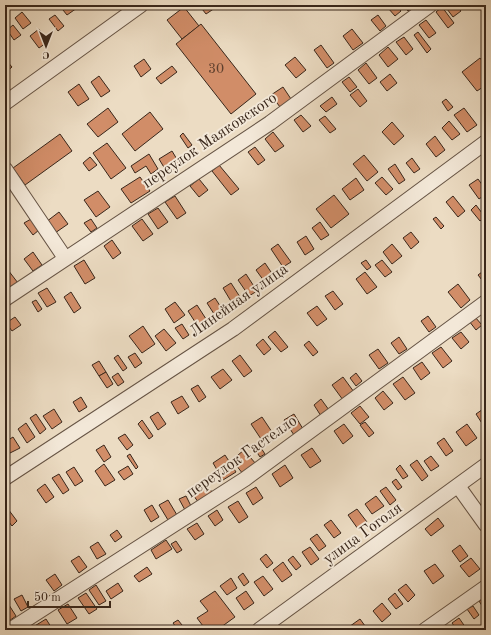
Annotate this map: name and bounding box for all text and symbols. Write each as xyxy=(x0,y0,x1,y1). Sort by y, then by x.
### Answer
north arrow xyxy=(26,26,66,66)
text: С xyxy=(42,49,50,60)
house number: 30 xyxy=(208,62,224,76)
street label: переулок Маяковского xyxy=(140,90,280,192)
street label: Линейная улица xyxy=(187,261,291,341)
street label: переулок Гастелло xyxy=(184,413,300,501)
street label: улица Гоголя xyxy=(321,500,405,568)
scale bar xyxy=(28,583,110,609)
text: 50 m xyxy=(34,591,61,604)

